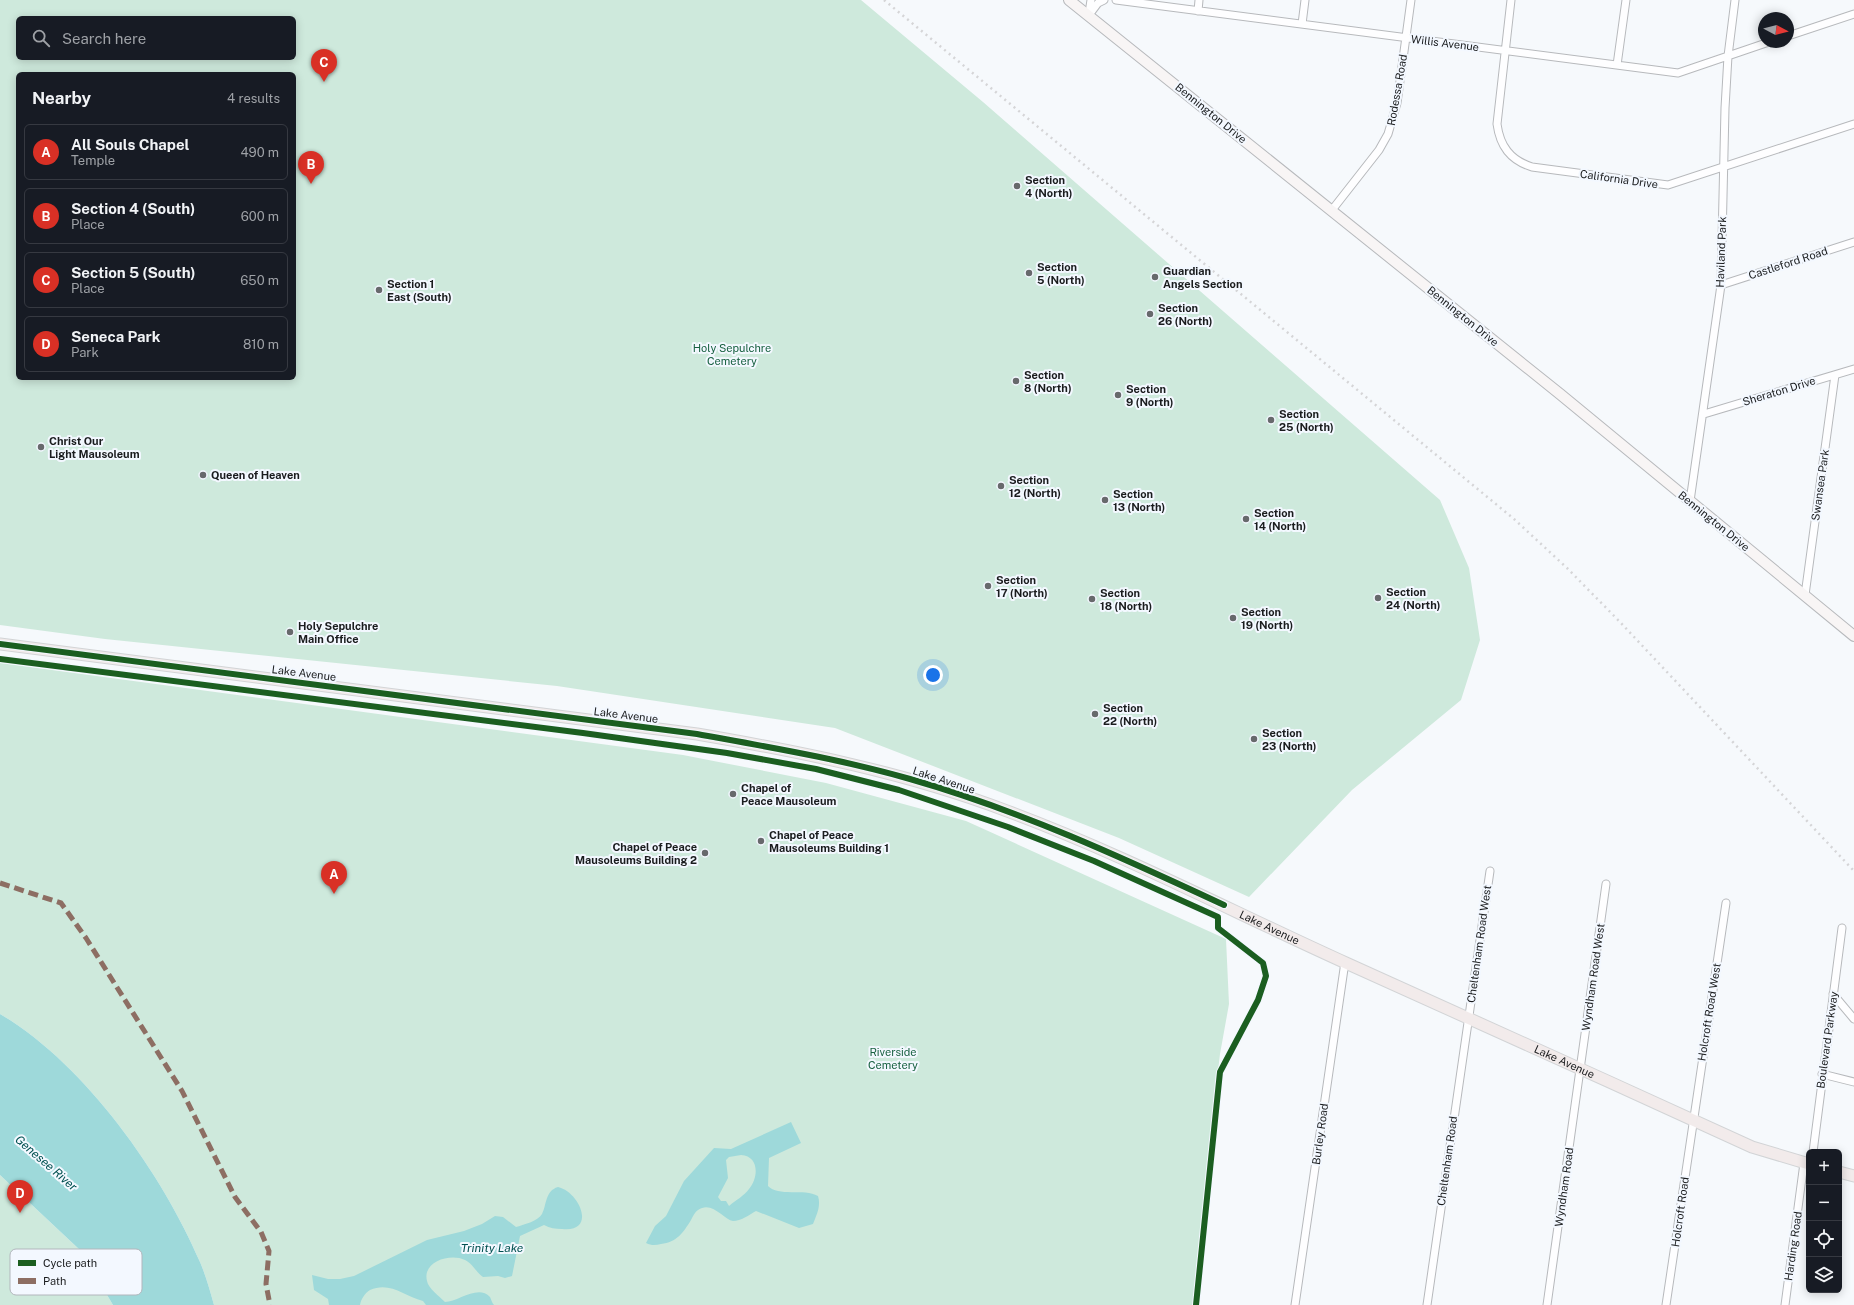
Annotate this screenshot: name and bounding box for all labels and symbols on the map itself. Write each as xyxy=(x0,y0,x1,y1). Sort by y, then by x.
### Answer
north arrow xyxy=(1758,12,1794,48)
street label: Willis Avenue xyxy=(1410,33,1480,53)
pin: C xyxy=(311,49,337,82)
street label: Rodessa Road xyxy=(1385,53,1409,127)
street label: Bennington Drive xyxy=(1173,81,1249,145)
pin: B xyxy=(298,151,324,184)
street label: California Drive xyxy=(1579,168,1659,190)
place label: Section 4 (North) xyxy=(1025,174,1072,199)
marker: Section 4 (North) xyxy=(1012,181,1022,191)
street label: Haviland Park xyxy=(1714,216,1728,288)
street label: Castleford Road xyxy=(1747,245,1829,281)
place label: Section 5 (North) xyxy=(1037,261,1085,286)
place label: Guardian Angels Section xyxy=(1163,265,1242,290)
marker: Section 5 (North) xyxy=(1024,268,1034,278)
marker: Guardian Angels Section xyxy=(1150,272,1160,282)
place label: Section 1 East (South) xyxy=(387,278,452,303)
street label: Bennington Drive xyxy=(1425,284,1501,348)
marker: Section 1 East (South) xyxy=(374,285,384,295)
place label: Section 26 (North) xyxy=(1158,302,1212,327)
marker: Section 26 (North) xyxy=(1145,309,1155,319)
park label: Holy Sepulchre Cemetery xyxy=(693,342,771,367)
place label: Section 8 (North) xyxy=(1024,369,1072,394)
street label: Sheraton Drive xyxy=(1741,374,1817,408)
marker: Section 8 (North) xyxy=(1011,376,1021,386)
place label: Section 9 (North) xyxy=(1126,383,1173,408)
marker: Section 9 (North) xyxy=(1113,390,1123,400)
place label: Section 25 (North) xyxy=(1279,408,1334,433)
marker: Section 25 (North) xyxy=(1266,415,1276,425)
place label: Christ Our Light Mausoleum xyxy=(49,435,140,460)
marker: Christ Our Light Mausoleum xyxy=(36,442,46,452)
street label: Swansea Park xyxy=(1809,448,1831,522)
place label: Queen of Heaven xyxy=(211,469,300,481)
marker: Queen of Heaven xyxy=(198,470,208,480)
place label: Section 12 (North) xyxy=(1009,474,1061,499)
marker: Section 12 (North) xyxy=(996,481,1006,491)
place label: Section 13 (North) xyxy=(1113,488,1165,513)
street label: Bennington Drive xyxy=(1676,489,1752,553)
marker: Section 13 (North) xyxy=(1100,495,1110,505)
place label: Section 14 (North) xyxy=(1254,507,1306,532)
marker: Section 14 (North) xyxy=(1241,514,1251,524)
place label: Section 17 (North) xyxy=(996,574,1048,599)
marker: Section 17 (North) xyxy=(983,581,993,591)
place label: Section 24 (North) xyxy=(1386,586,1440,611)
place label: Section 18 (North) xyxy=(1100,587,1152,612)
marker: Section 24 (North) xyxy=(1373,593,1383,603)
marker: Section 18 (North) xyxy=(1087,594,1097,604)
place label: Section 19 (North) xyxy=(1241,606,1293,631)
marker: Section 19 (North) xyxy=(1228,613,1238,623)
place label: Holy Sepulchre Main Office xyxy=(298,620,378,645)
marker: Holy Sepulchre Main Office xyxy=(285,627,295,637)
street label: Lake Avenue xyxy=(271,663,337,683)
your location xyxy=(923,665,943,685)
place label: Section 22 (North) xyxy=(1103,702,1157,727)
street label: Lake Avenue xyxy=(593,705,659,725)
marker: Section 22 (North) xyxy=(1090,709,1100,719)
place label: Section 23 (North) xyxy=(1262,727,1317,752)
marker: Section 23 (North) xyxy=(1249,734,1259,744)
street label: Lake Avenue xyxy=(911,764,977,796)
place label: Chapel of Peace Mausoleum xyxy=(741,782,836,807)
marker: Chapel of Peace Mausoleum xyxy=(728,789,738,799)
place label: Chapel of Peace Mausoleums Building 1 xyxy=(769,829,889,854)
marker: Chapel of Peace Mausoleums Building 1 xyxy=(756,836,766,846)
place label: Chapel of Peace Mausoleums Building 2 xyxy=(575,841,697,866)
marker: Chapel of Peace Mausoleums Building 2 xyxy=(700,848,710,858)
pin: A xyxy=(321,861,347,894)
street label: Cheltenham Road West xyxy=(1465,884,1493,1004)
street label: Lake Avenue xyxy=(1238,908,1301,947)
street label: Wyndham Road West xyxy=(1580,923,1606,1031)
street label: Holcroft Road West xyxy=(1695,962,1723,1062)
street label: Boulevard Parkway xyxy=(1814,991,1840,1089)
street label: Lake Avenue xyxy=(1532,1043,1596,1080)
park label: Riverside Cemetery xyxy=(868,1046,918,1071)
street label: Burley Road xyxy=(1310,1103,1330,1165)
street label: Cheltenham Road xyxy=(1435,1115,1459,1207)
water label: Genesee River xyxy=(12,1132,80,1194)
street label: Wyndham Road xyxy=(1552,1147,1576,1227)
street label: Holcroft Road xyxy=(1669,1176,1691,1248)
pin: D xyxy=(7,1180,33,1213)
street label: Harding Road xyxy=(1782,1210,1804,1282)
water label: Trinity Lake xyxy=(461,1241,524,1255)
legend xyxy=(10,1249,142,1295)
text: Cycle path xyxy=(43,1257,97,1269)
text: Path xyxy=(43,1275,66,1287)

